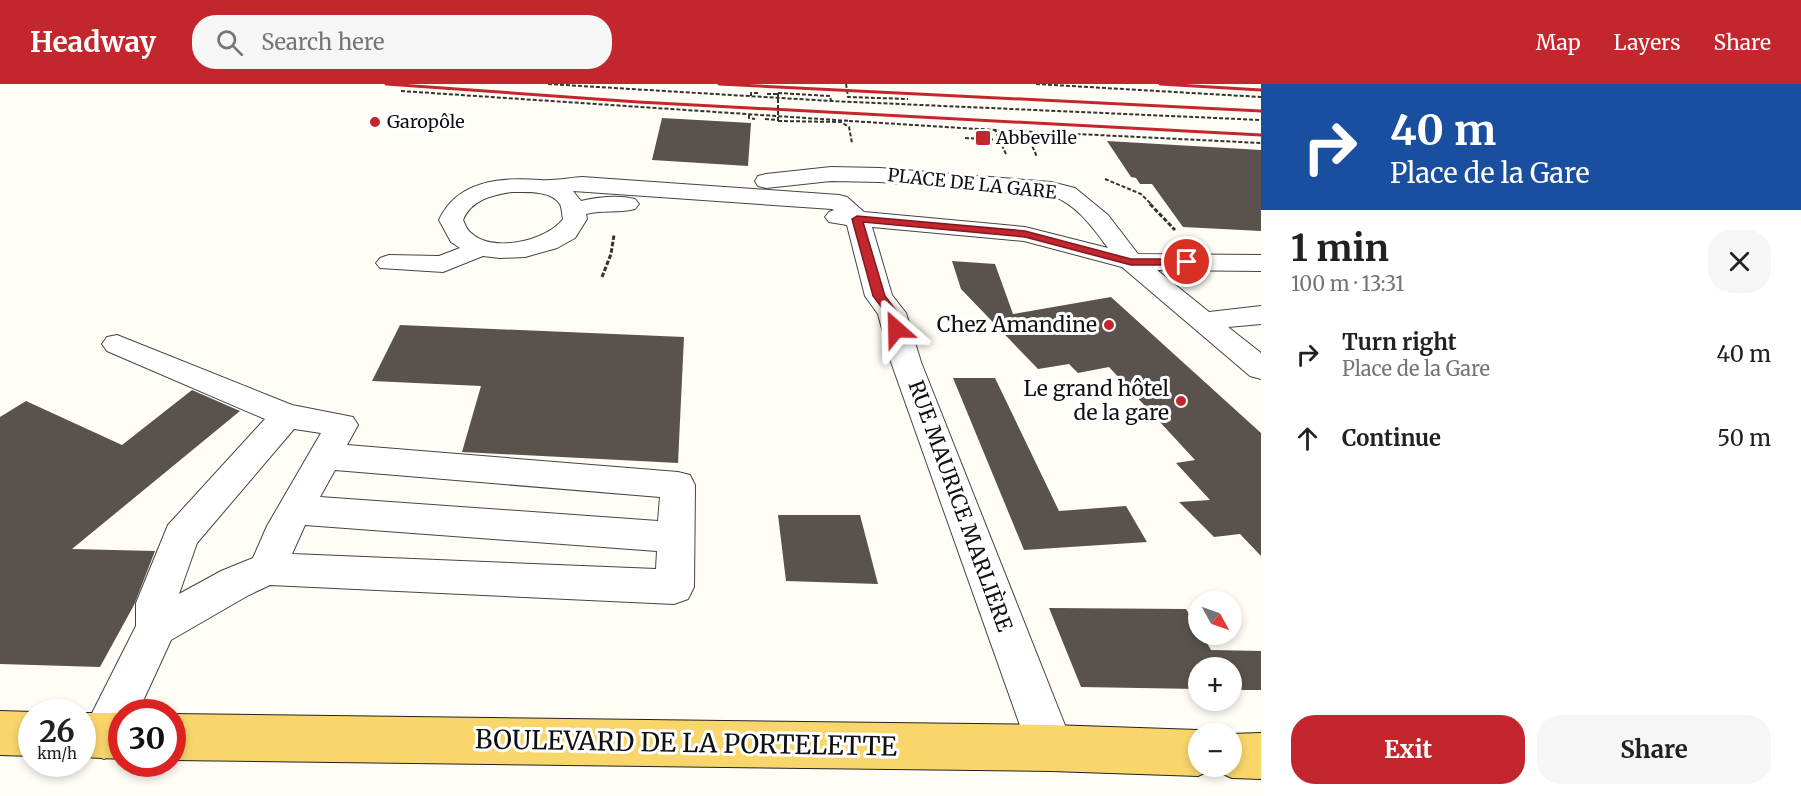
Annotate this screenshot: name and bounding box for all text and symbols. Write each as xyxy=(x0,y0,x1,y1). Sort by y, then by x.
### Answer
search box xyxy=(192,15,612,69)
text: Headway xyxy=(30,24,156,60)
icon: search xyxy=(213,26,246,59)
text: Search here xyxy=(261,28,385,56)
text: Map xyxy=(1536,29,1581,56)
text: Layers xyxy=(1614,29,1681,56)
text: Share xyxy=(1714,29,1771,56)
text: 40 m xyxy=(1390,104,1496,156)
icon: right xyxy=(1291,108,1369,186)
place label: Garopôle xyxy=(387,110,465,133)
marker: Garopôle xyxy=(368,115,382,129)
place label: Abbeville xyxy=(995,126,1077,149)
marker: Abbeville xyxy=(974,129,992,147)
text: Place de la Gare xyxy=(1390,156,1590,190)
street label: PLACE DE LA GARE xyxy=(886,163,1058,204)
text: 1 min xyxy=(1291,226,1389,271)
button: close xyxy=(1708,230,1771,293)
pin xyxy=(1161,236,1212,287)
icon: arrive xyxy=(1170,245,1203,278)
text: 100 m · 13:31 xyxy=(1291,271,1404,296)
position arrow xyxy=(864,297,928,361)
place label: Chez Amandine xyxy=(937,311,1097,338)
marker: Chez Amandine xyxy=(1102,318,1116,332)
text: Turn right xyxy=(1342,328,1456,356)
icon: right xyxy=(1291,338,1324,371)
text: 40 m xyxy=(1716,340,1771,368)
text: Place de la Gare xyxy=(1342,356,1490,381)
place label: Le grand hôtel de la gare xyxy=(1023,375,1169,426)
street label: RUE MAURICE MARLIÈRE xyxy=(902,376,1020,636)
marker: Le grand hôtel de la gare xyxy=(1174,394,1188,408)
icon: ahead xyxy=(1291,422,1324,455)
text: Continue xyxy=(1342,424,1441,452)
text: 50 m xyxy=(1717,424,1771,452)
north arrow xyxy=(1188,591,1242,645)
map controls xyxy=(1188,591,1242,777)
button: + xyxy=(1188,657,1242,711)
speed limit sign: 30 xyxy=(108,699,186,777)
text: 26 xyxy=(39,712,75,750)
button: Exit xyxy=(1291,715,1525,784)
button: Share xyxy=(1537,715,1771,784)
street label: BOULEVARD DE LA PORTELETTE xyxy=(475,722,898,763)
button: − xyxy=(1188,723,1242,777)
text: km/h xyxy=(37,744,77,763)

